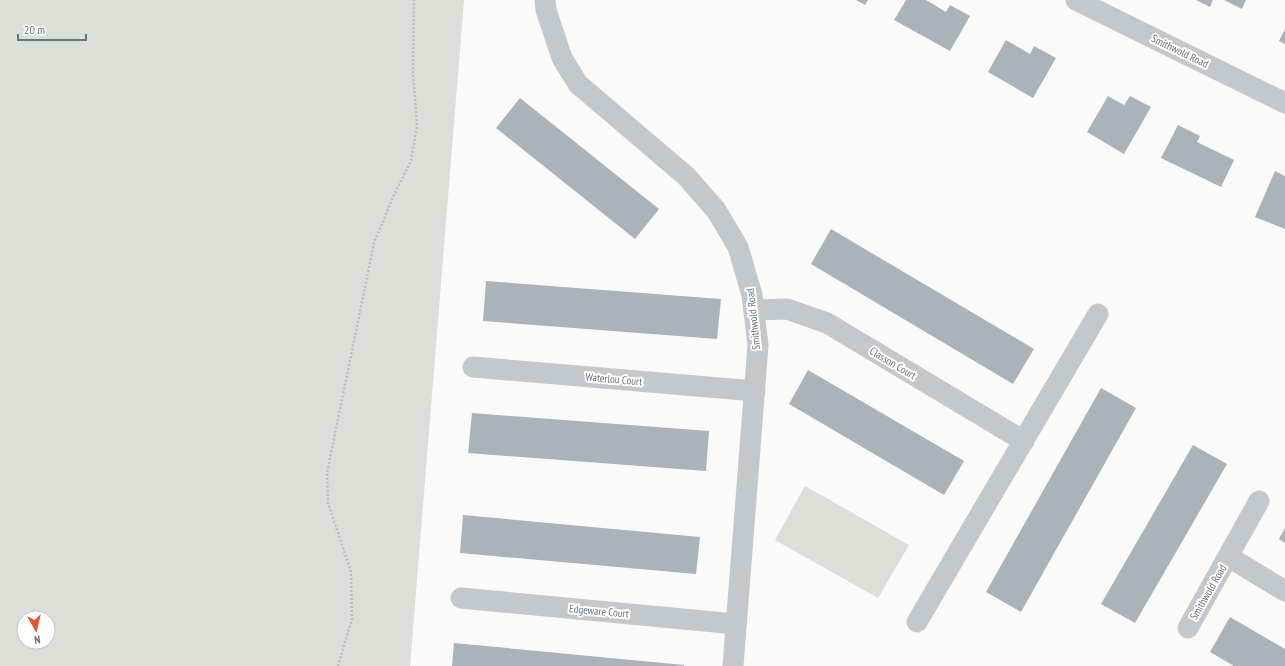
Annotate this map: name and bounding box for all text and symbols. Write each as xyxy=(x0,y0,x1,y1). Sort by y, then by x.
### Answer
scale bar xyxy=(18,16,86,42)
text: 20 m xyxy=(24,22,45,37)
street label: Smithwold Road xyxy=(1149,31,1211,71)
street label: Smithwold Road xyxy=(743,287,763,350)
street label: Classon Court xyxy=(867,344,919,382)
street label: Waterlou Court xyxy=(585,370,643,388)
street label: Smithwold Road xyxy=(1187,562,1230,622)
street label: Edgeware Court xyxy=(568,601,630,621)
north arrow xyxy=(16,610,56,650)
text: N xyxy=(33,633,41,647)

